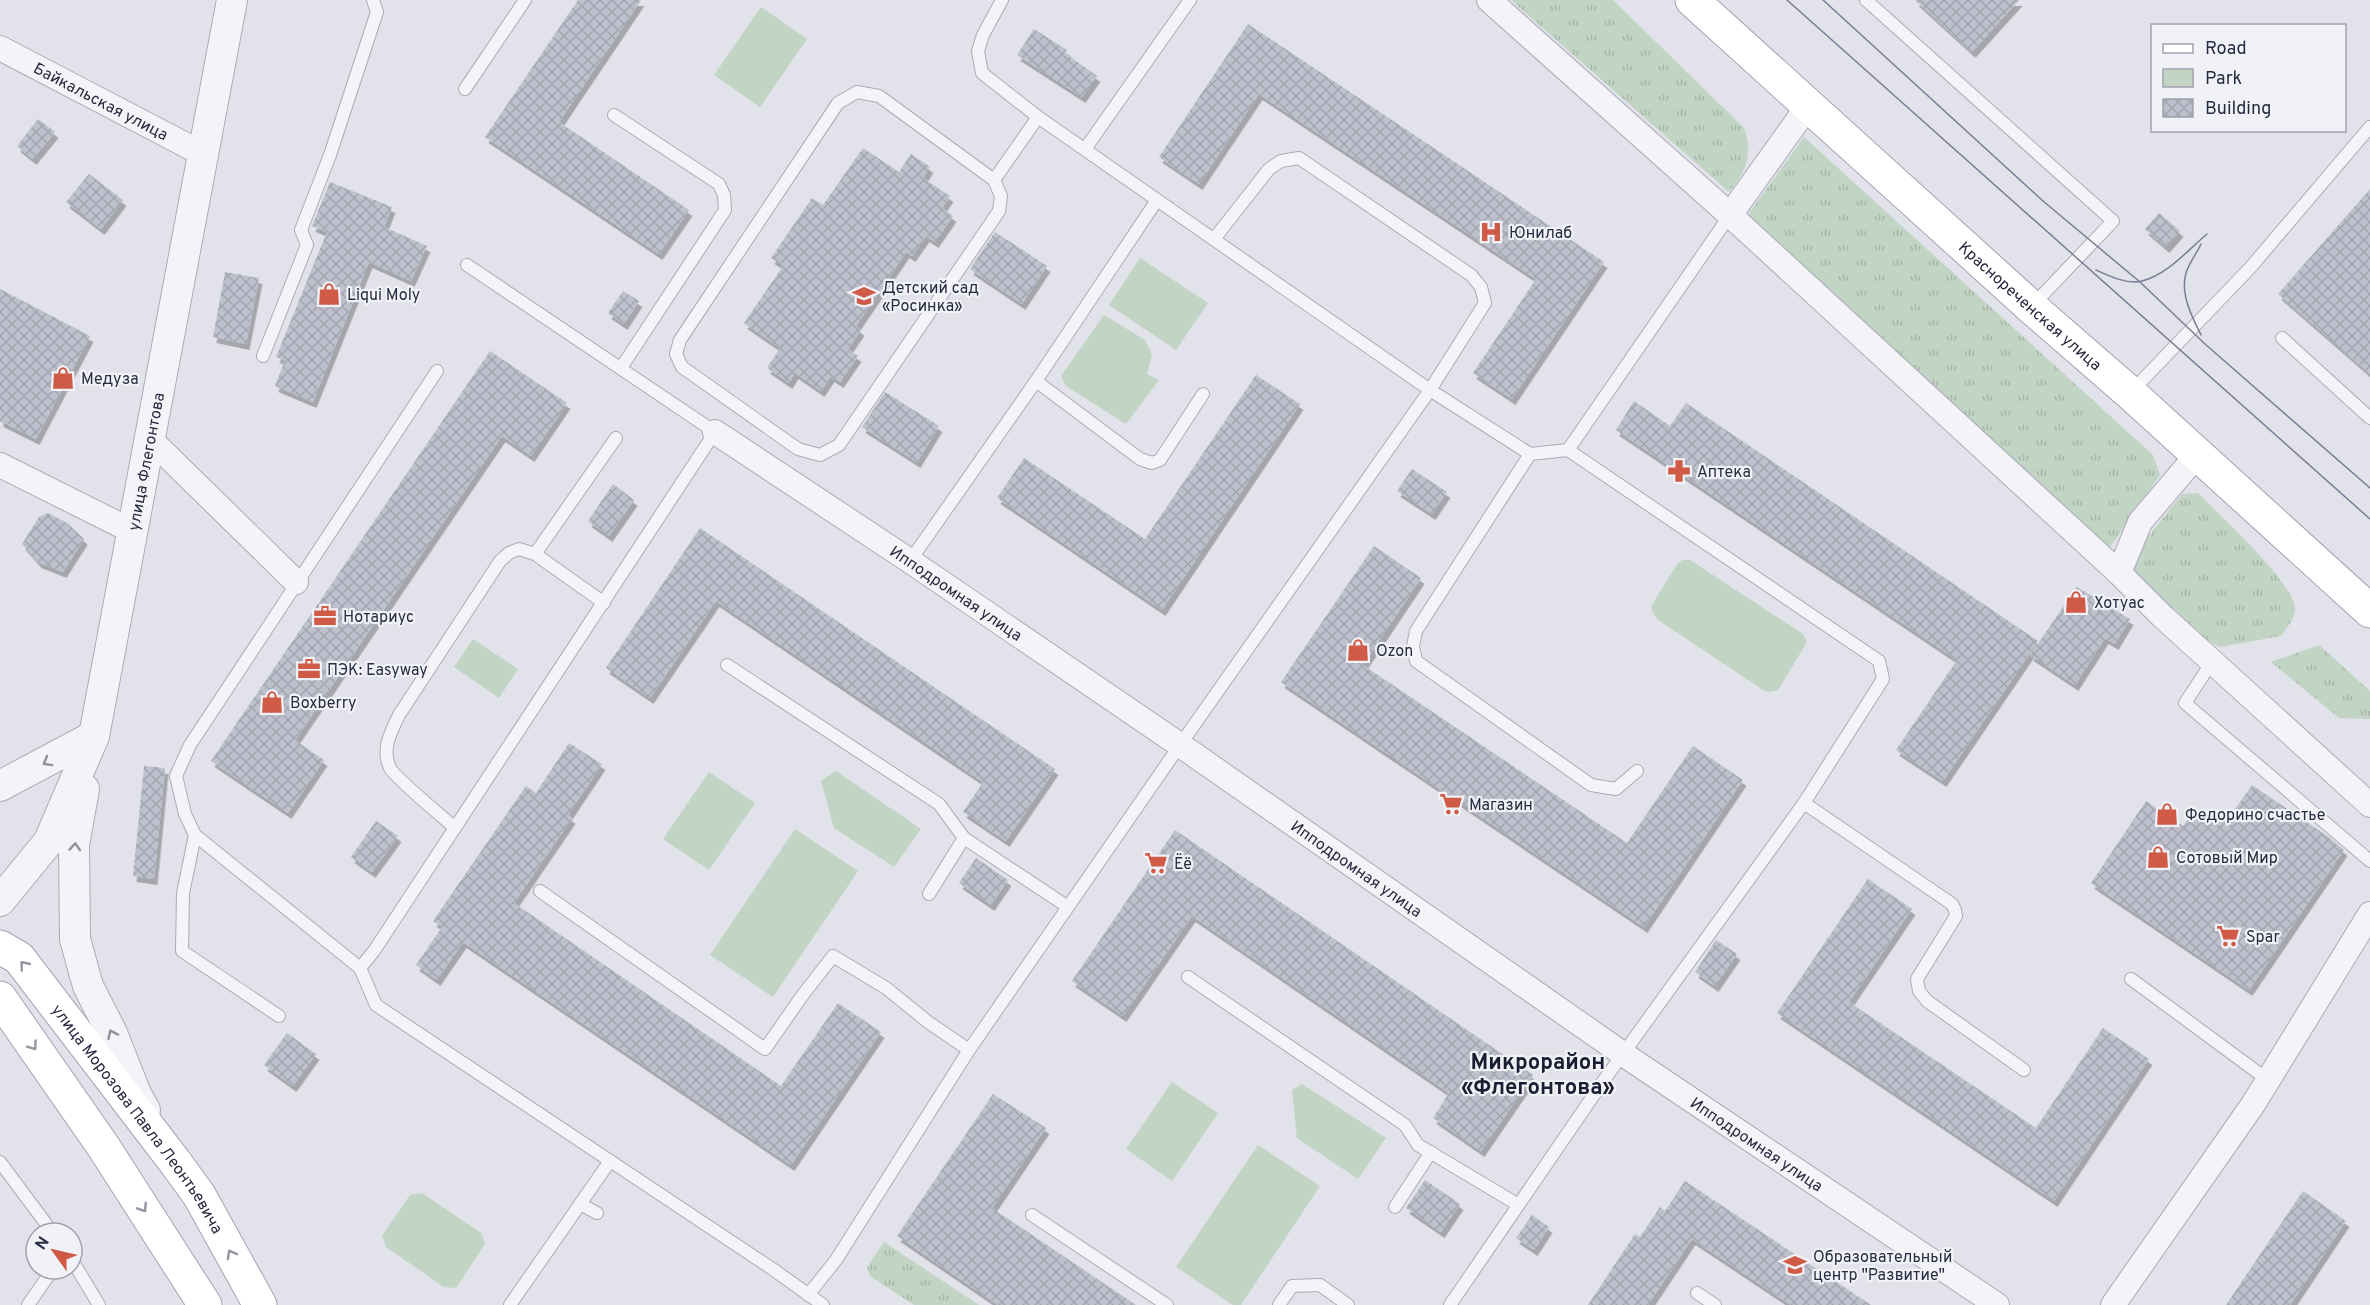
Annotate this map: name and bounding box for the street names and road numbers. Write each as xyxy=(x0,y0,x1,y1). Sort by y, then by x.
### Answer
street label: Байкальская улица xyxy=(29,59,171,146)
street label: Краснореченская улица xyxy=(1953,238,2105,376)
street label: улица Флегонтова xyxy=(125,391,170,533)
street label: Ипподромная улица xyxy=(885,542,1025,646)
street label: Ипподромная улица xyxy=(1286,817,1425,923)
street label: улица Морозова Павла Леонтьевича xyxy=(46,1001,226,1238)
street label: Ипподромная улица xyxy=(1686,1094,1826,1197)

